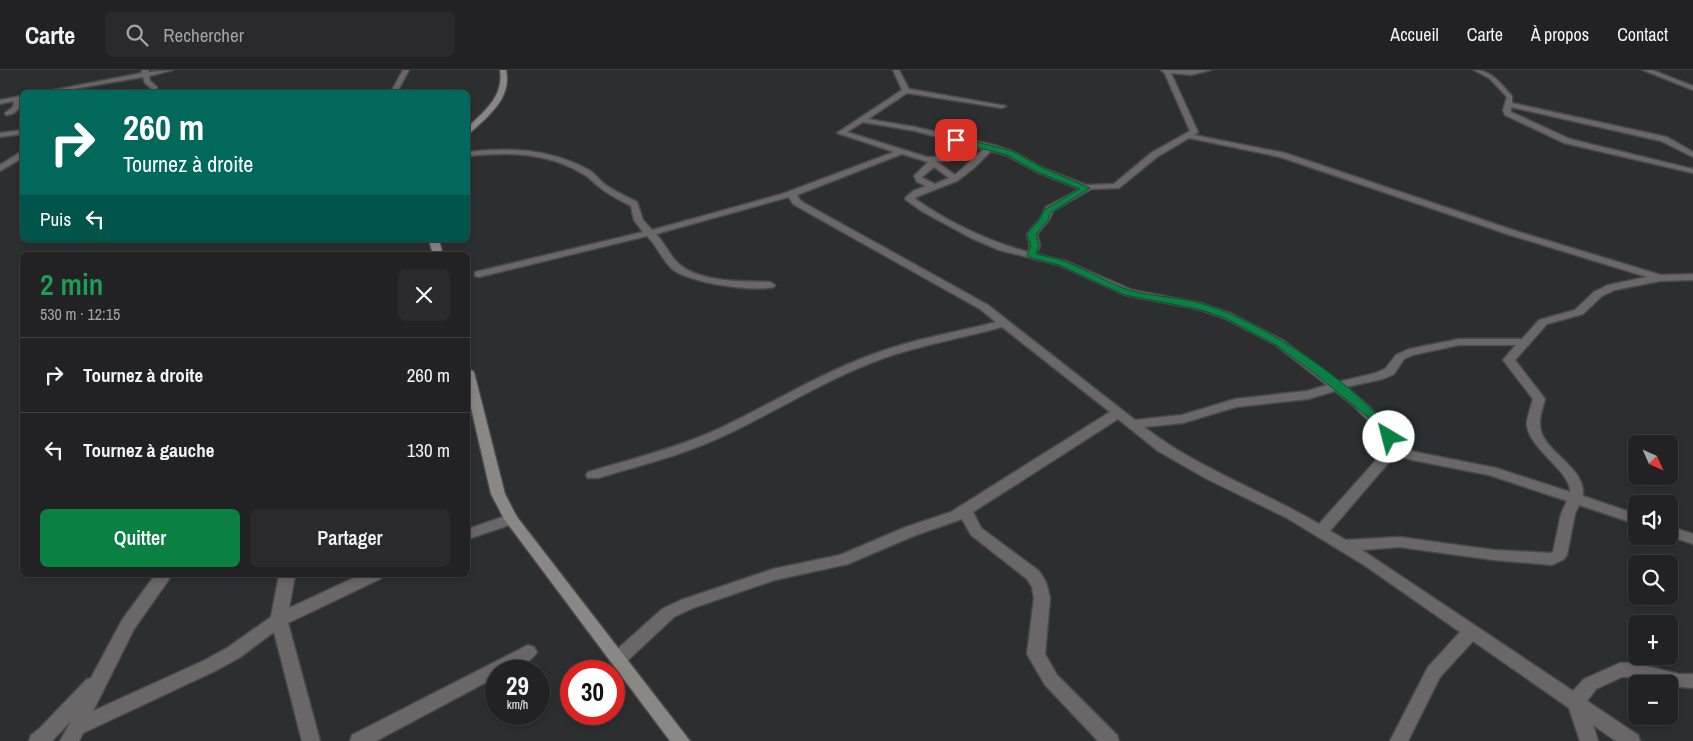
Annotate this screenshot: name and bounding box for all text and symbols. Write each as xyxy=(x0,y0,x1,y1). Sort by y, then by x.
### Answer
search box xyxy=(105,12,455,57)
text: Carte xyxy=(25,19,75,51)
icon: search xyxy=(123,21,151,49)
text: Rechercher xyxy=(163,22,244,48)
text: Accueil xyxy=(1390,22,1439,47)
text: Carte xyxy=(1467,22,1503,47)
text: À propos xyxy=(1531,22,1589,47)
text: Contact xyxy=(1617,22,1668,47)
text: 260 m xyxy=(123,104,204,151)
icon: right xyxy=(40,110,105,175)
pin xyxy=(935,119,977,161)
icon: arrive xyxy=(942,126,970,154)
text: Tournez à droite xyxy=(123,149,253,179)
icon: left xyxy=(81,205,109,233)
text: Puis xyxy=(40,206,71,232)
text: 2 min xyxy=(40,264,103,304)
button: close xyxy=(398,269,450,321)
text: 530 m · 12:15 xyxy=(40,303,120,325)
icon: right xyxy=(40,361,68,389)
text: Tournez à droite xyxy=(83,362,203,388)
text: 260 m xyxy=(407,362,450,388)
position arrow xyxy=(1362,410,1414,462)
north arrow xyxy=(1628,435,1678,485)
map controls xyxy=(1628,435,1678,725)
icon: left xyxy=(40,436,68,464)
text: Tournez à gauche xyxy=(83,437,214,463)
text: 130 m xyxy=(407,437,450,463)
button: sound xyxy=(1628,495,1678,545)
button: Quitter xyxy=(40,509,240,567)
button: Partager xyxy=(250,509,450,567)
button: search xyxy=(1628,555,1678,605)
button: + xyxy=(1628,615,1678,665)
speed limit sign: 30 xyxy=(560,660,625,725)
text: 29 xyxy=(506,669,529,703)
button: − xyxy=(1628,675,1678,725)
text: km/h xyxy=(507,697,528,713)

